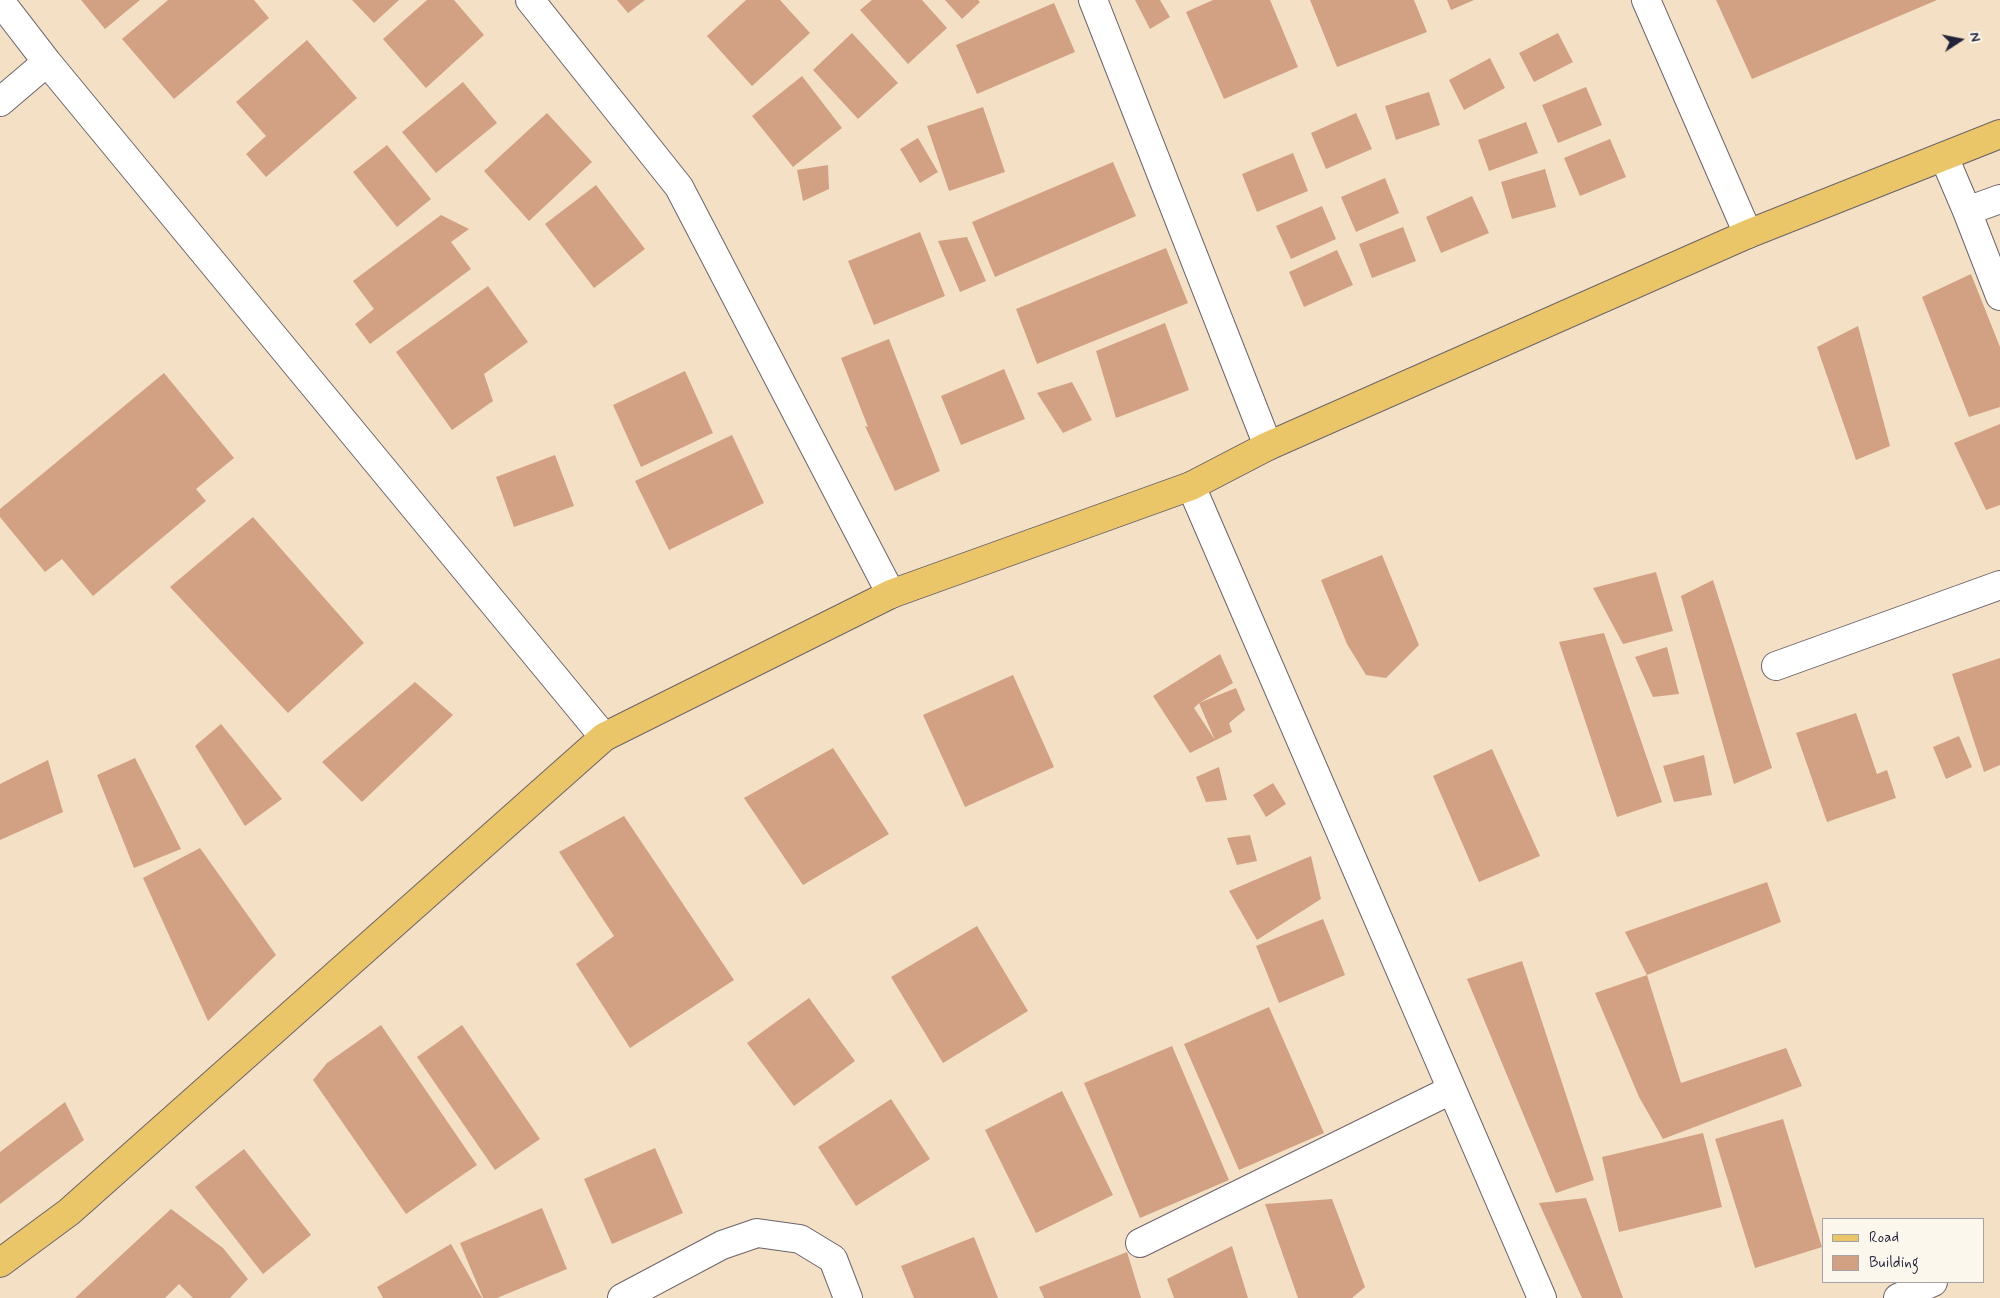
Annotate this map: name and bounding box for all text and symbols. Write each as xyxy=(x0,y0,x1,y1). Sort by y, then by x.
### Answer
north arrow xyxy=(1935,15,1985,65)
text: N xyxy=(1965,31,1984,43)
legend xyxy=(1822,1218,1985,1283)
text: Road xyxy=(1869,1228,1899,1248)
text: Building xyxy=(1869,1253,1919,1273)

